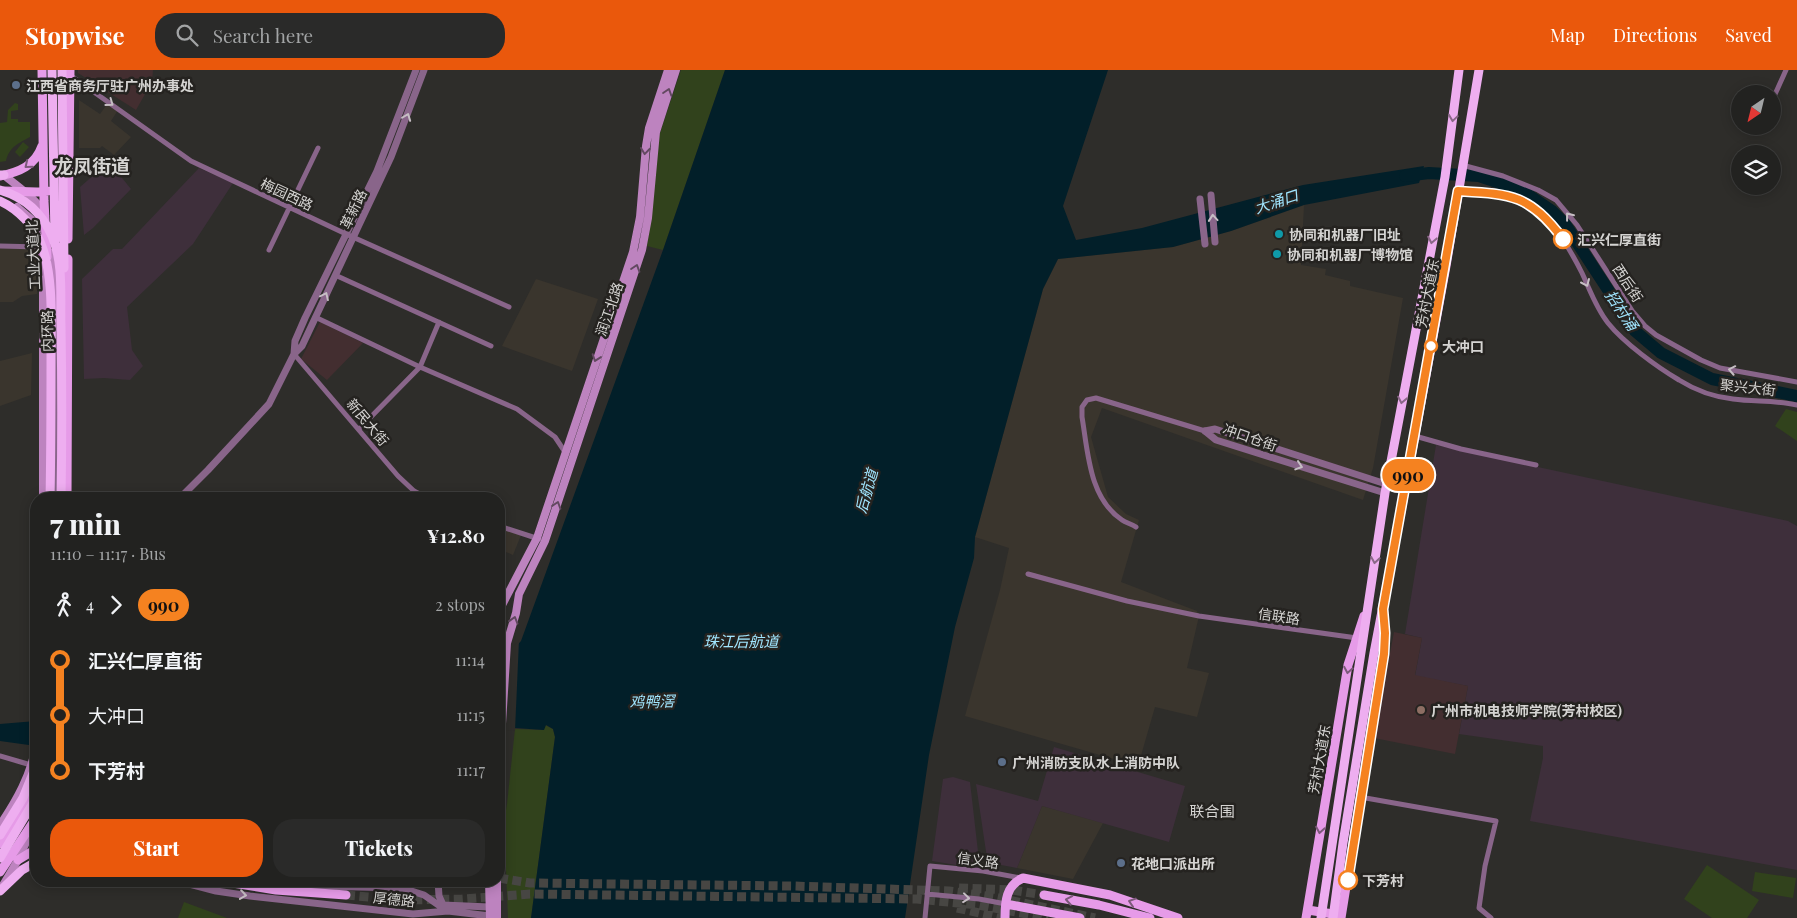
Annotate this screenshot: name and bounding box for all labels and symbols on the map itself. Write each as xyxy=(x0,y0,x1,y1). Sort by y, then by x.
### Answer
place label: 江西省商务厅驻广州办事处 xyxy=(26,76,194,95)
marker: 江西省商务厅驻广州办事处 xyxy=(10,79,22,91)
north arrow xyxy=(1731,85,1781,135)
one-way arrow xyxy=(663,88,673,96)
one-way arrow xyxy=(104,97,113,106)
one-way arrow xyxy=(401,113,411,121)
one-way arrow xyxy=(1448,115,1459,123)
one-way arrow xyxy=(640,147,651,155)
district label: 龙凤街道 xyxy=(54,152,130,178)
one-way arrow xyxy=(24,159,33,168)
street label: 梅园西路 xyxy=(258,174,316,214)
water label: 大涌口 xyxy=(1252,184,1301,217)
street label: 革新路 xyxy=(335,186,371,232)
one-way arrow xyxy=(1566,212,1575,221)
one-way arrow xyxy=(1208,214,1219,222)
street label: 工业大道北 xyxy=(22,220,44,290)
place label: 协同和机器厂旧址 xyxy=(1289,225,1401,244)
marker: 协同和机器厂旧址 xyxy=(1273,228,1285,240)
marker: 汇兴仁厚直街 xyxy=(1553,229,1573,249)
place label: 汇兴仁厚直街 xyxy=(1577,230,1661,249)
one-way arrow xyxy=(1428,236,1438,245)
place label: 协同和机器厂博物馆 xyxy=(1287,245,1413,264)
marker: 协同和机器厂博物馆 xyxy=(1271,248,1283,260)
street label: 芳村大道东 xyxy=(1411,257,1443,329)
street label: 西后街 xyxy=(1609,260,1647,306)
one-way arrow xyxy=(630,264,640,272)
one-way arrow xyxy=(1580,278,1591,287)
street label: 润江北路 xyxy=(591,279,627,339)
water label: 招村涌 xyxy=(1601,286,1644,336)
one-way arrow xyxy=(319,292,329,301)
street label: 内环路 xyxy=(37,310,57,352)
place label: 大冲口 xyxy=(1442,337,1484,356)
marker: 大冲口 xyxy=(1424,339,1438,353)
one-way arrow xyxy=(592,354,602,362)
one-way arrow xyxy=(1727,366,1736,376)
street label: 聚兴大街 xyxy=(1719,375,1777,399)
street label: 新民大街 xyxy=(343,394,393,450)
one-way arrow xyxy=(1397,395,1407,404)
street label: 冲口仓街 xyxy=(1220,419,1280,455)
line badge: 990 xyxy=(1379,459,1437,491)
one-way arrow xyxy=(1294,461,1302,471)
water label: 后航道 xyxy=(850,465,882,515)
one-way arrow xyxy=(551,501,561,509)
one-way arrow xyxy=(1370,556,1380,564)
street label: 信联路 xyxy=(1257,604,1301,628)
one-way arrow xyxy=(508,616,518,625)
water label: 珠江后航道 xyxy=(703,631,780,651)
one-way arrow xyxy=(1343,665,1353,674)
water label: 鸡鸭滘 xyxy=(629,691,677,711)
place label: 广州市机电技师学院(芳村校区) xyxy=(1431,701,1622,720)
marker: 广州市机电技师学院(芳村校区) xyxy=(1415,704,1427,716)
street label: 芳村大道东 xyxy=(1304,723,1334,795)
place label: 广州消防支队水上消防中队 xyxy=(1012,753,1180,772)
marker: 广州消防支队水上消防中队 xyxy=(996,756,1008,768)
district label: 联合围 xyxy=(1189,801,1235,821)
one-way arrow xyxy=(1316,826,1326,834)
street label: 信义路 xyxy=(956,848,1000,872)
place label: 花地口派出所 xyxy=(1131,854,1215,873)
marker: 花地口派出所 xyxy=(1115,857,1127,869)
marker: 下芳村 xyxy=(1338,870,1358,890)
place label: 下芳村 xyxy=(1362,871,1404,890)
street label: 厚德路 xyxy=(372,887,416,911)
one-way arrow xyxy=(239,890,247,900)
one-way arrow xyxy=(963,892,971,903)
one-way arrow xyxy=(1064,895,1073,905)
one-way arrow xyxy=(1129,898,1137,908)

